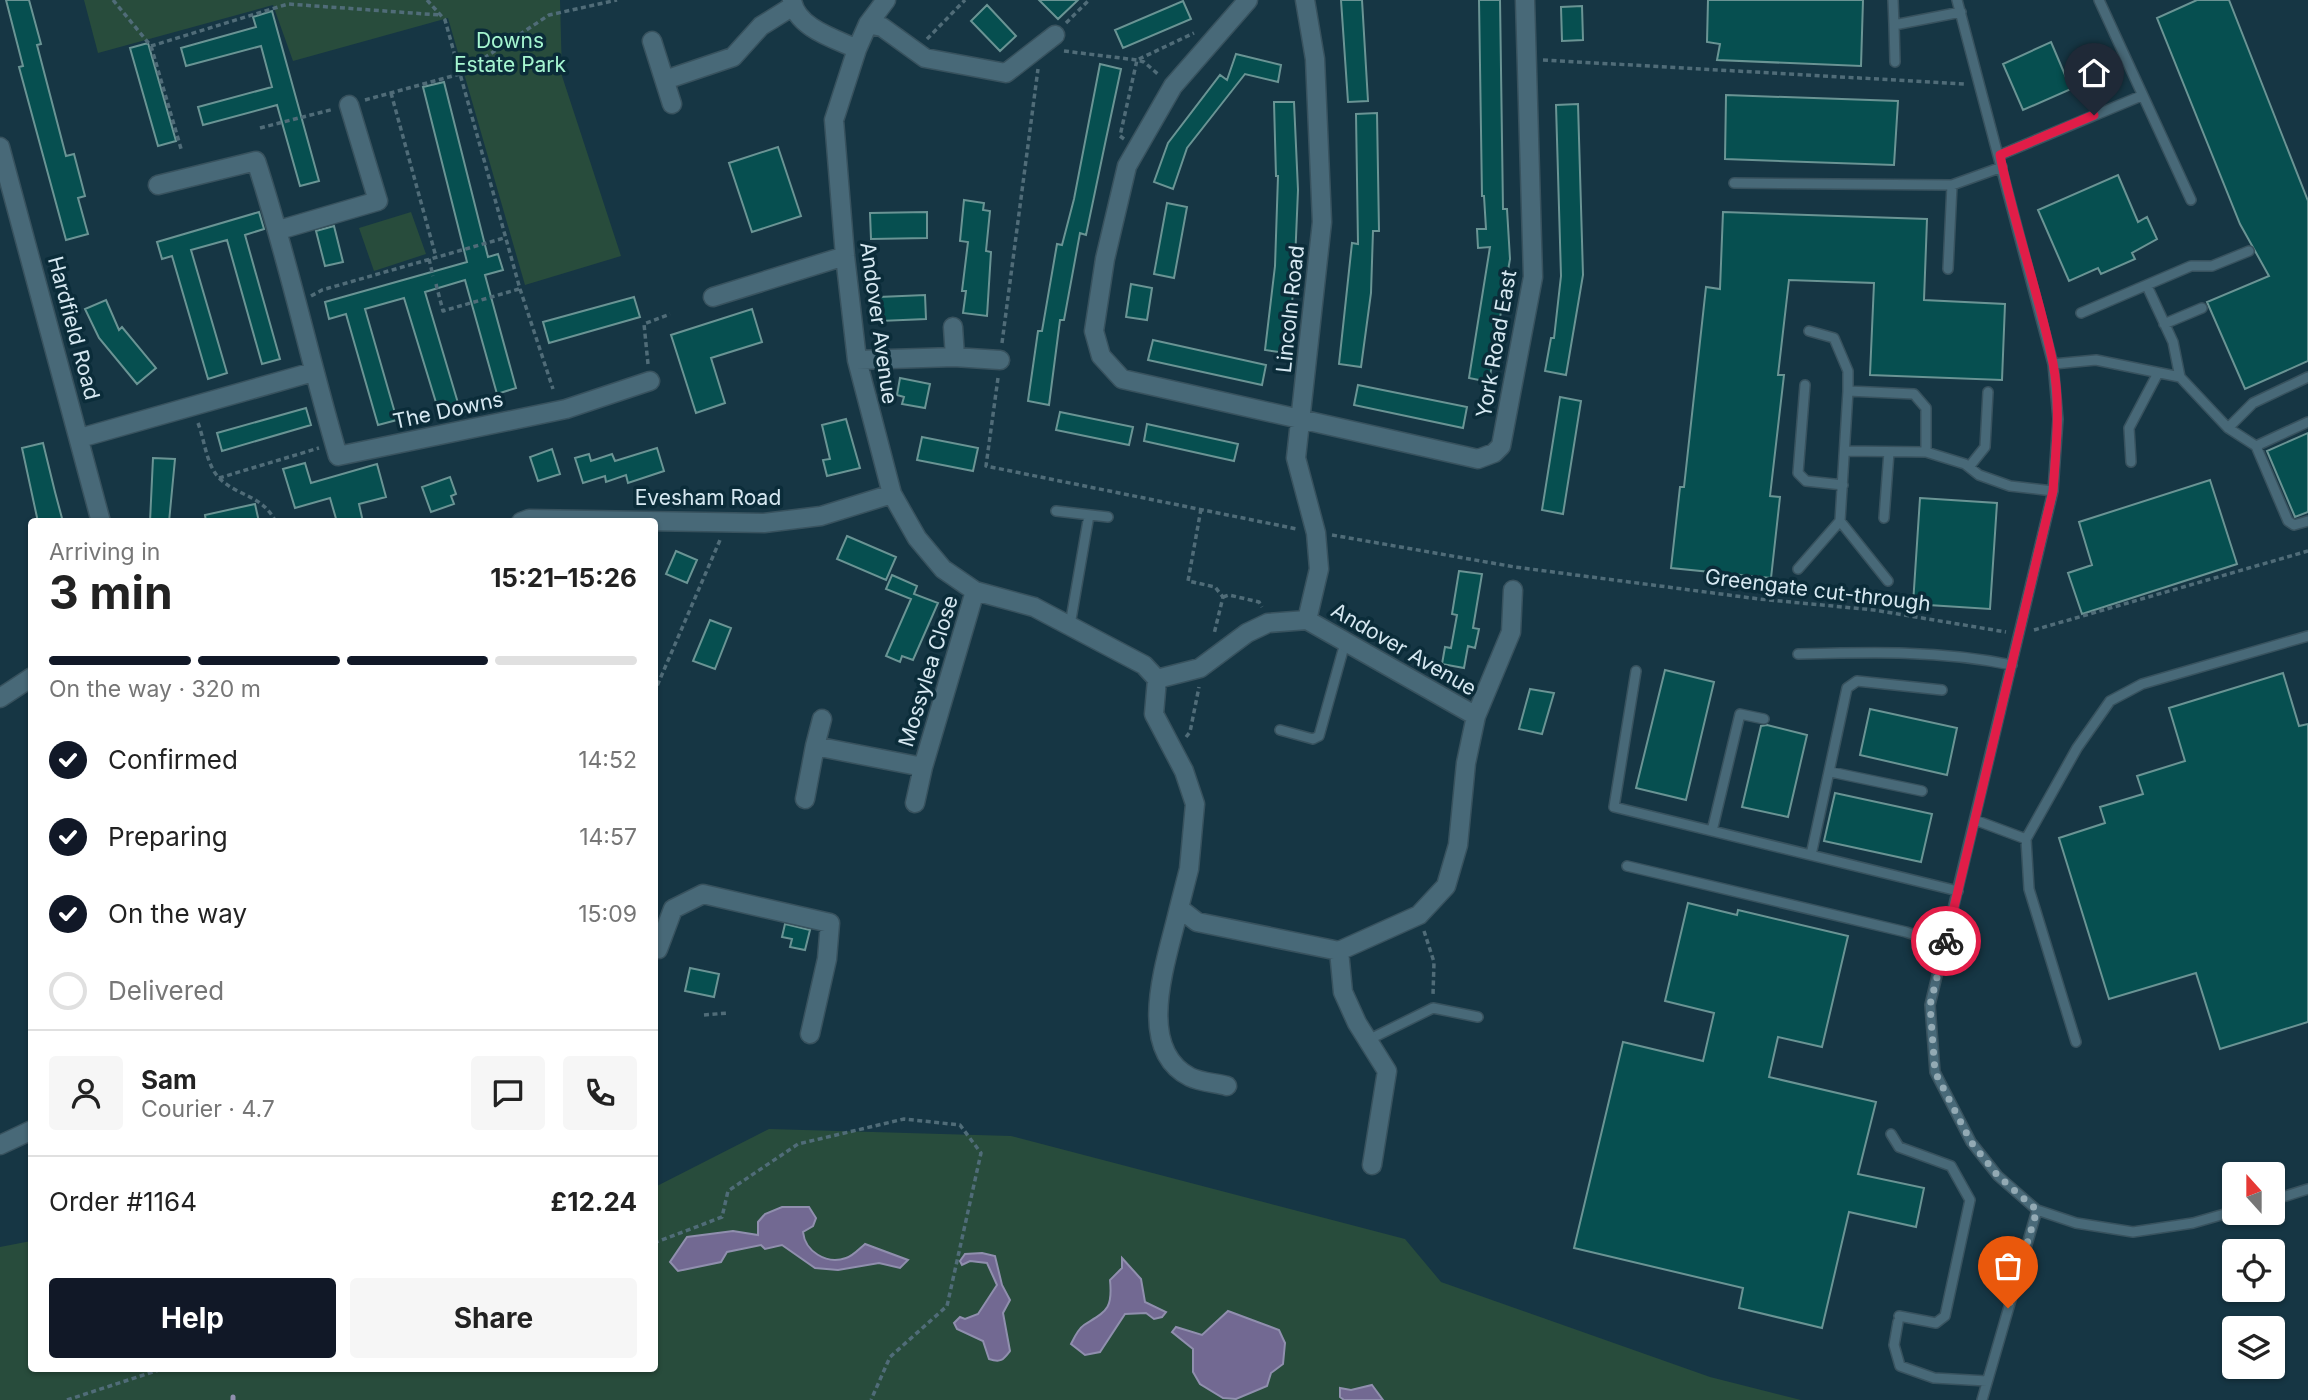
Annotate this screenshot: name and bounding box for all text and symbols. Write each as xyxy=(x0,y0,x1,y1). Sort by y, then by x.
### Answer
park label: Downs Estate Park xyxy=(454,28,567,77)
pin xyxy=(2064,43,2124,115)
icon: home xyxy=(2075,54,2113,92)
street label: Andover Avenue xyxy=(855,240,903,406)
street label: Lincoln Road xyxy=(1271,244,1309,374)
street label: Hardfield Road xyxy=(43,254,105,402)
street label: York Road East xyxy=(1471,268,1521,420)
street label: The Downs xyxy=(391,386,505,434)
street label: Evesham Road xyxy=(635,485,781,510)
text: Arriving in xyxy=(49,538,160,566)
text: 15:21–15:26 xyxy=(490,562,637,593)
text: 3 min xyxy=(49,564,173,620)
street label: Greengate cut-through xyxy=(1704,564,1932,616)
street label: Mossylea Close xyxy=(893,592,963,750)
street label: Andover Avenue xyxy=(1327,597,1481,701)
text: On the way · 320 m xyxy=(49,675,261,703)
icon: check xyxy=(49,741,87,779)
text: Confirmed xyxy=(108,744,238,775)
text: 14:52 xyxy=(578,746,637,774)
icon: check xyxy=(49,818,87,856)
text: Preparing xyxy=(108,821,228,852)
text: 14:57 xyxy=(579,823,637,851)
icon: check xyxy=(49,895,87,933)
text: On the way xyxy=(108,898,247,929)
text: 15:09 xyxy=(578,900,637,928)
courier xyxy=(1911,906,1981,976)
icon: bike xyxy=(1927,922,1965,960)
text: Delivered xyxy=(108,975,224,1006)
button: person xyxy=(49,1056,123,1130)
button: chat xyxy=(471,1056,545,1130)
button: phone xyxy=(563,1056,637,1130)
text: Sam xyxy=(141,1064,197,1095)
text: Courier · 4.7 xyxy=(141,1095,275,1123)
north arrow xyxy=(2222,1162,2286,1225)
map controls xyxy=(2222,1162,2285,1379)
text: Order #1164 xyxy=(49,1186,197,1217)
text: £12.24 xyxy=(551,1186,637,1217)
pin xyxy=(1978,1236,2038,1308)
button: locate xyxy=(2222,1239,2285,1302)
icon: bag xyxy=(1989,1247,2027,1285)
button: Help xyxy=(49,1278,336,1358)
button: Share xyxy=(350,1278,637,1358)
button: layers xyxy=(2222,1316,2285,1379)

